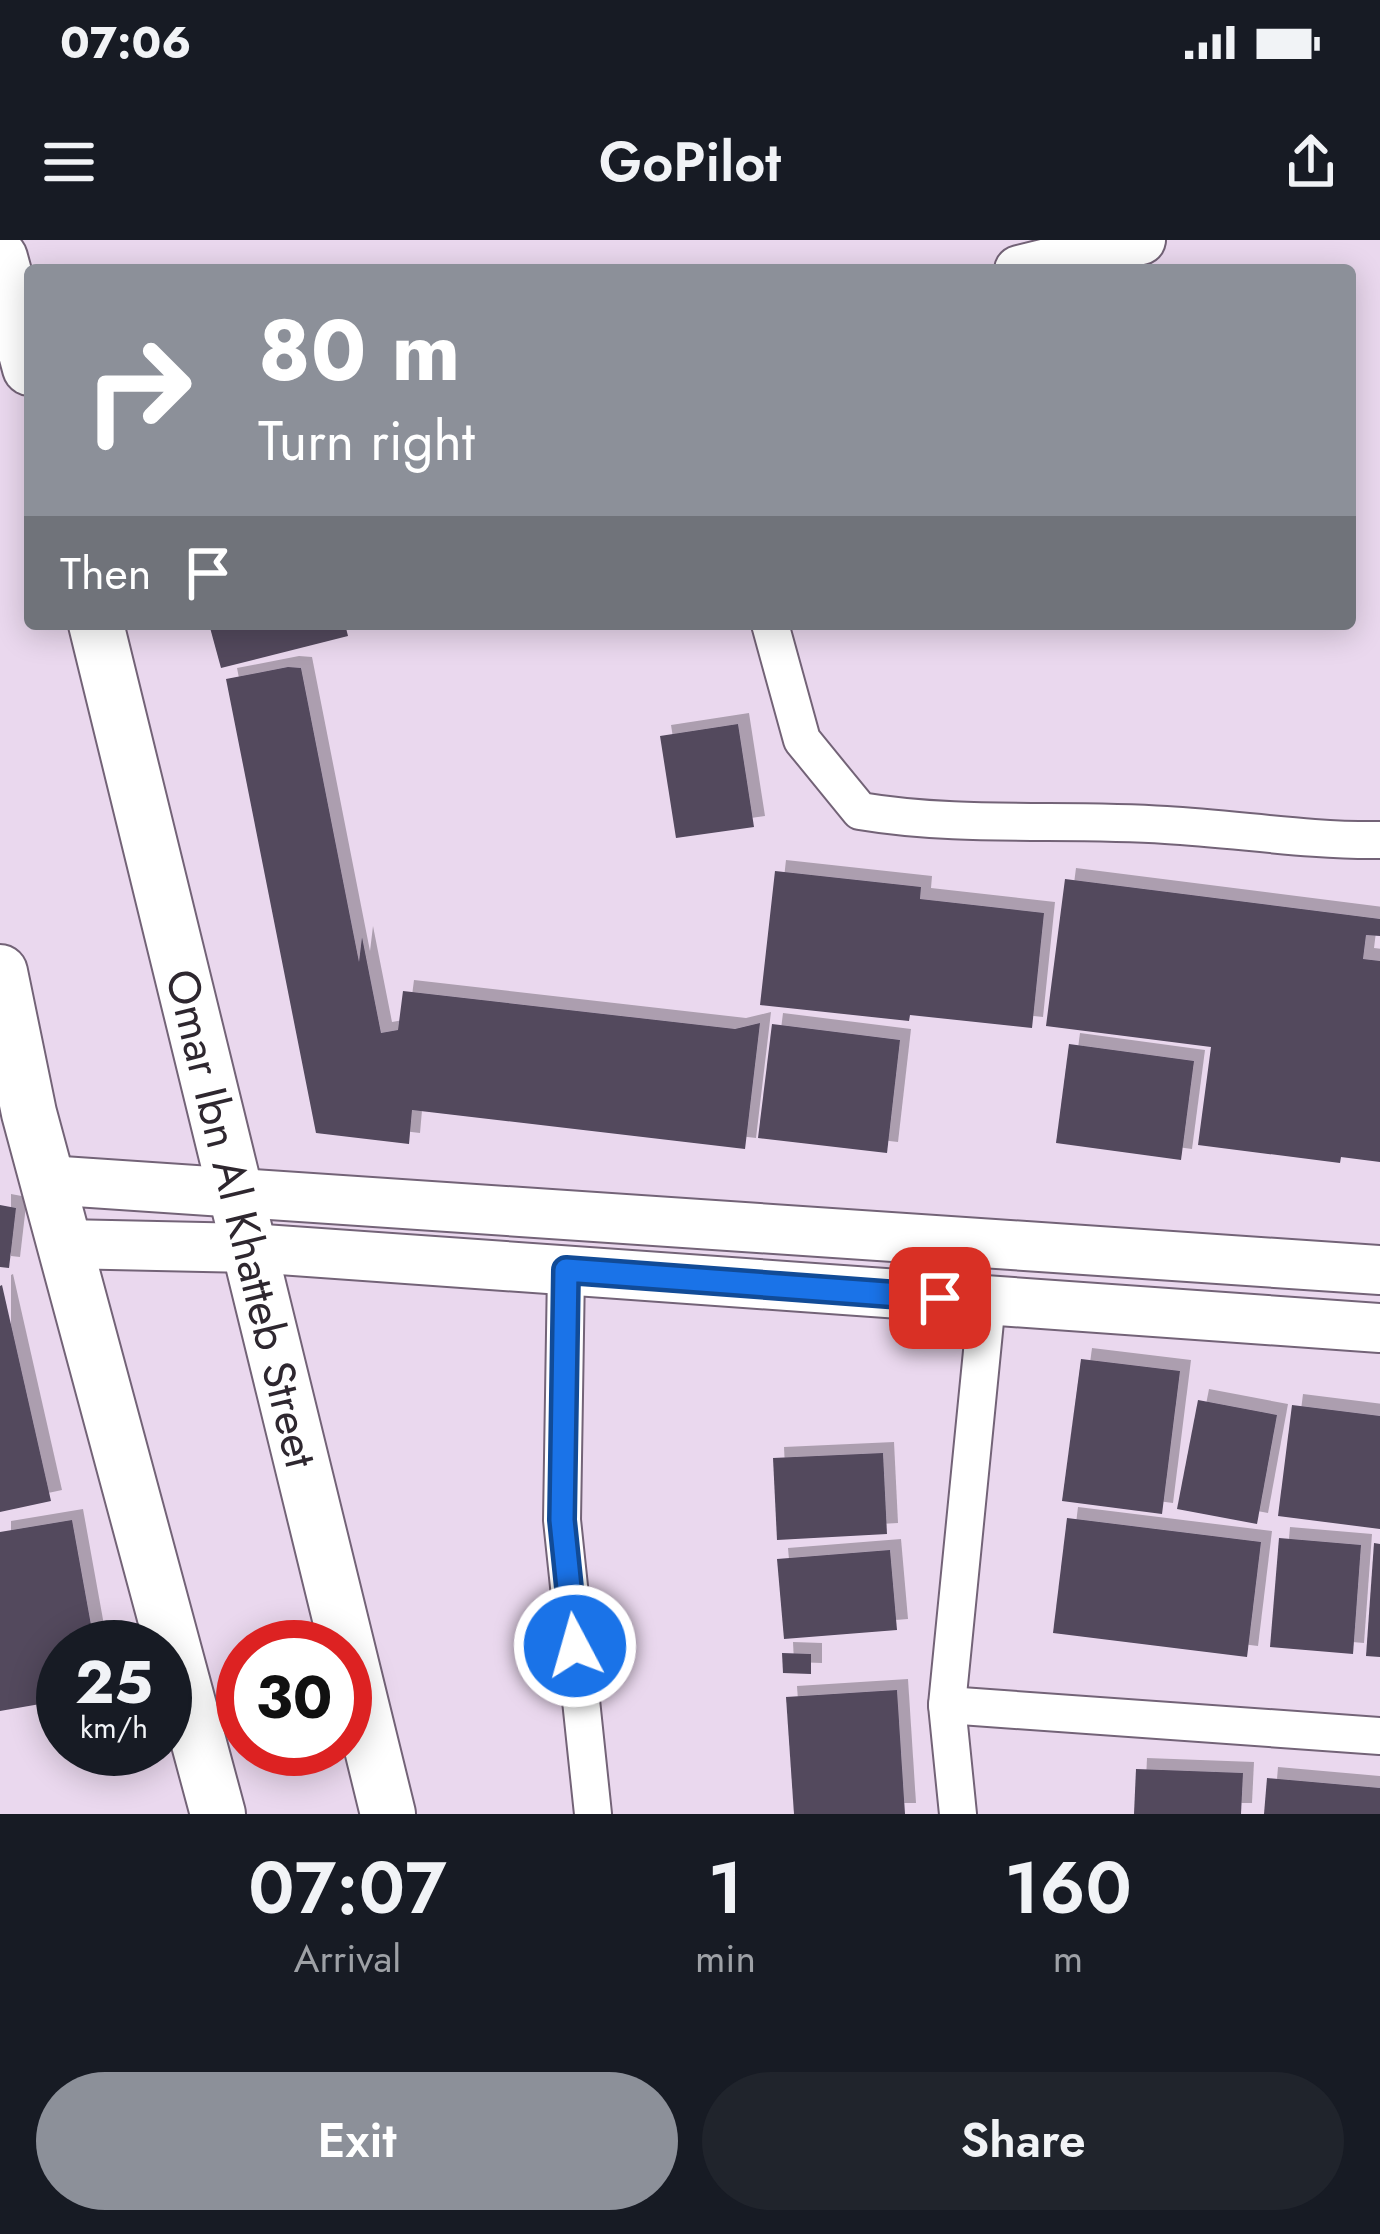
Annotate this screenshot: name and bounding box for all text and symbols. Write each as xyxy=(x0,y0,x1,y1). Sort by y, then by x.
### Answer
text: 07:06 xyxy=(60,10,191,75)
text: GoPilot xyxy=(599,123,781,201)
icon: menu xyxy=(36,129,102,195)
icon: share xyxy=(1278,129,1344,195)
text: 80 m xyxy=(258,290,460,412)
icon: right xyxy=(60,312,216,468)
text: Turn right xyxy=(258,402,475,480)
icon: arrive xyxy=(175,540,241,606)
text: Then xyxy=(60,541,151,606)
street label: Omar Ibn Al Khatteb Street xyxy=(149,963,334,1474)
pin xyxy=(889,1247,991,1349)
icon: arrive xyxy=(907,1265,973,1331)
position arrow xyxy=(512,1583,638,1709)
speed limit sign: 30 xyxy=(216,1620,372,1776)
text: 25 xyxy=(75,1639,153,1726)
text: km/h xyxy=(80,1706,148,1749)
text: 07:07 xyxy=(248,1836,447,1940)
text: 1 xyxy=(708,1836,743,1940)
text: 160 xyxy=(1004,1836,1132,1940)
text: Arrival xyxy=(294,1930,401,1987)
text: min xyxy=(695,1930,756,1987)
text: m xyxy=(1053,1930,1083,1987)
button: Exit xyxy=(36,2072,678,2210)
button: Share xyxy=(702,2072,1344,2210)

